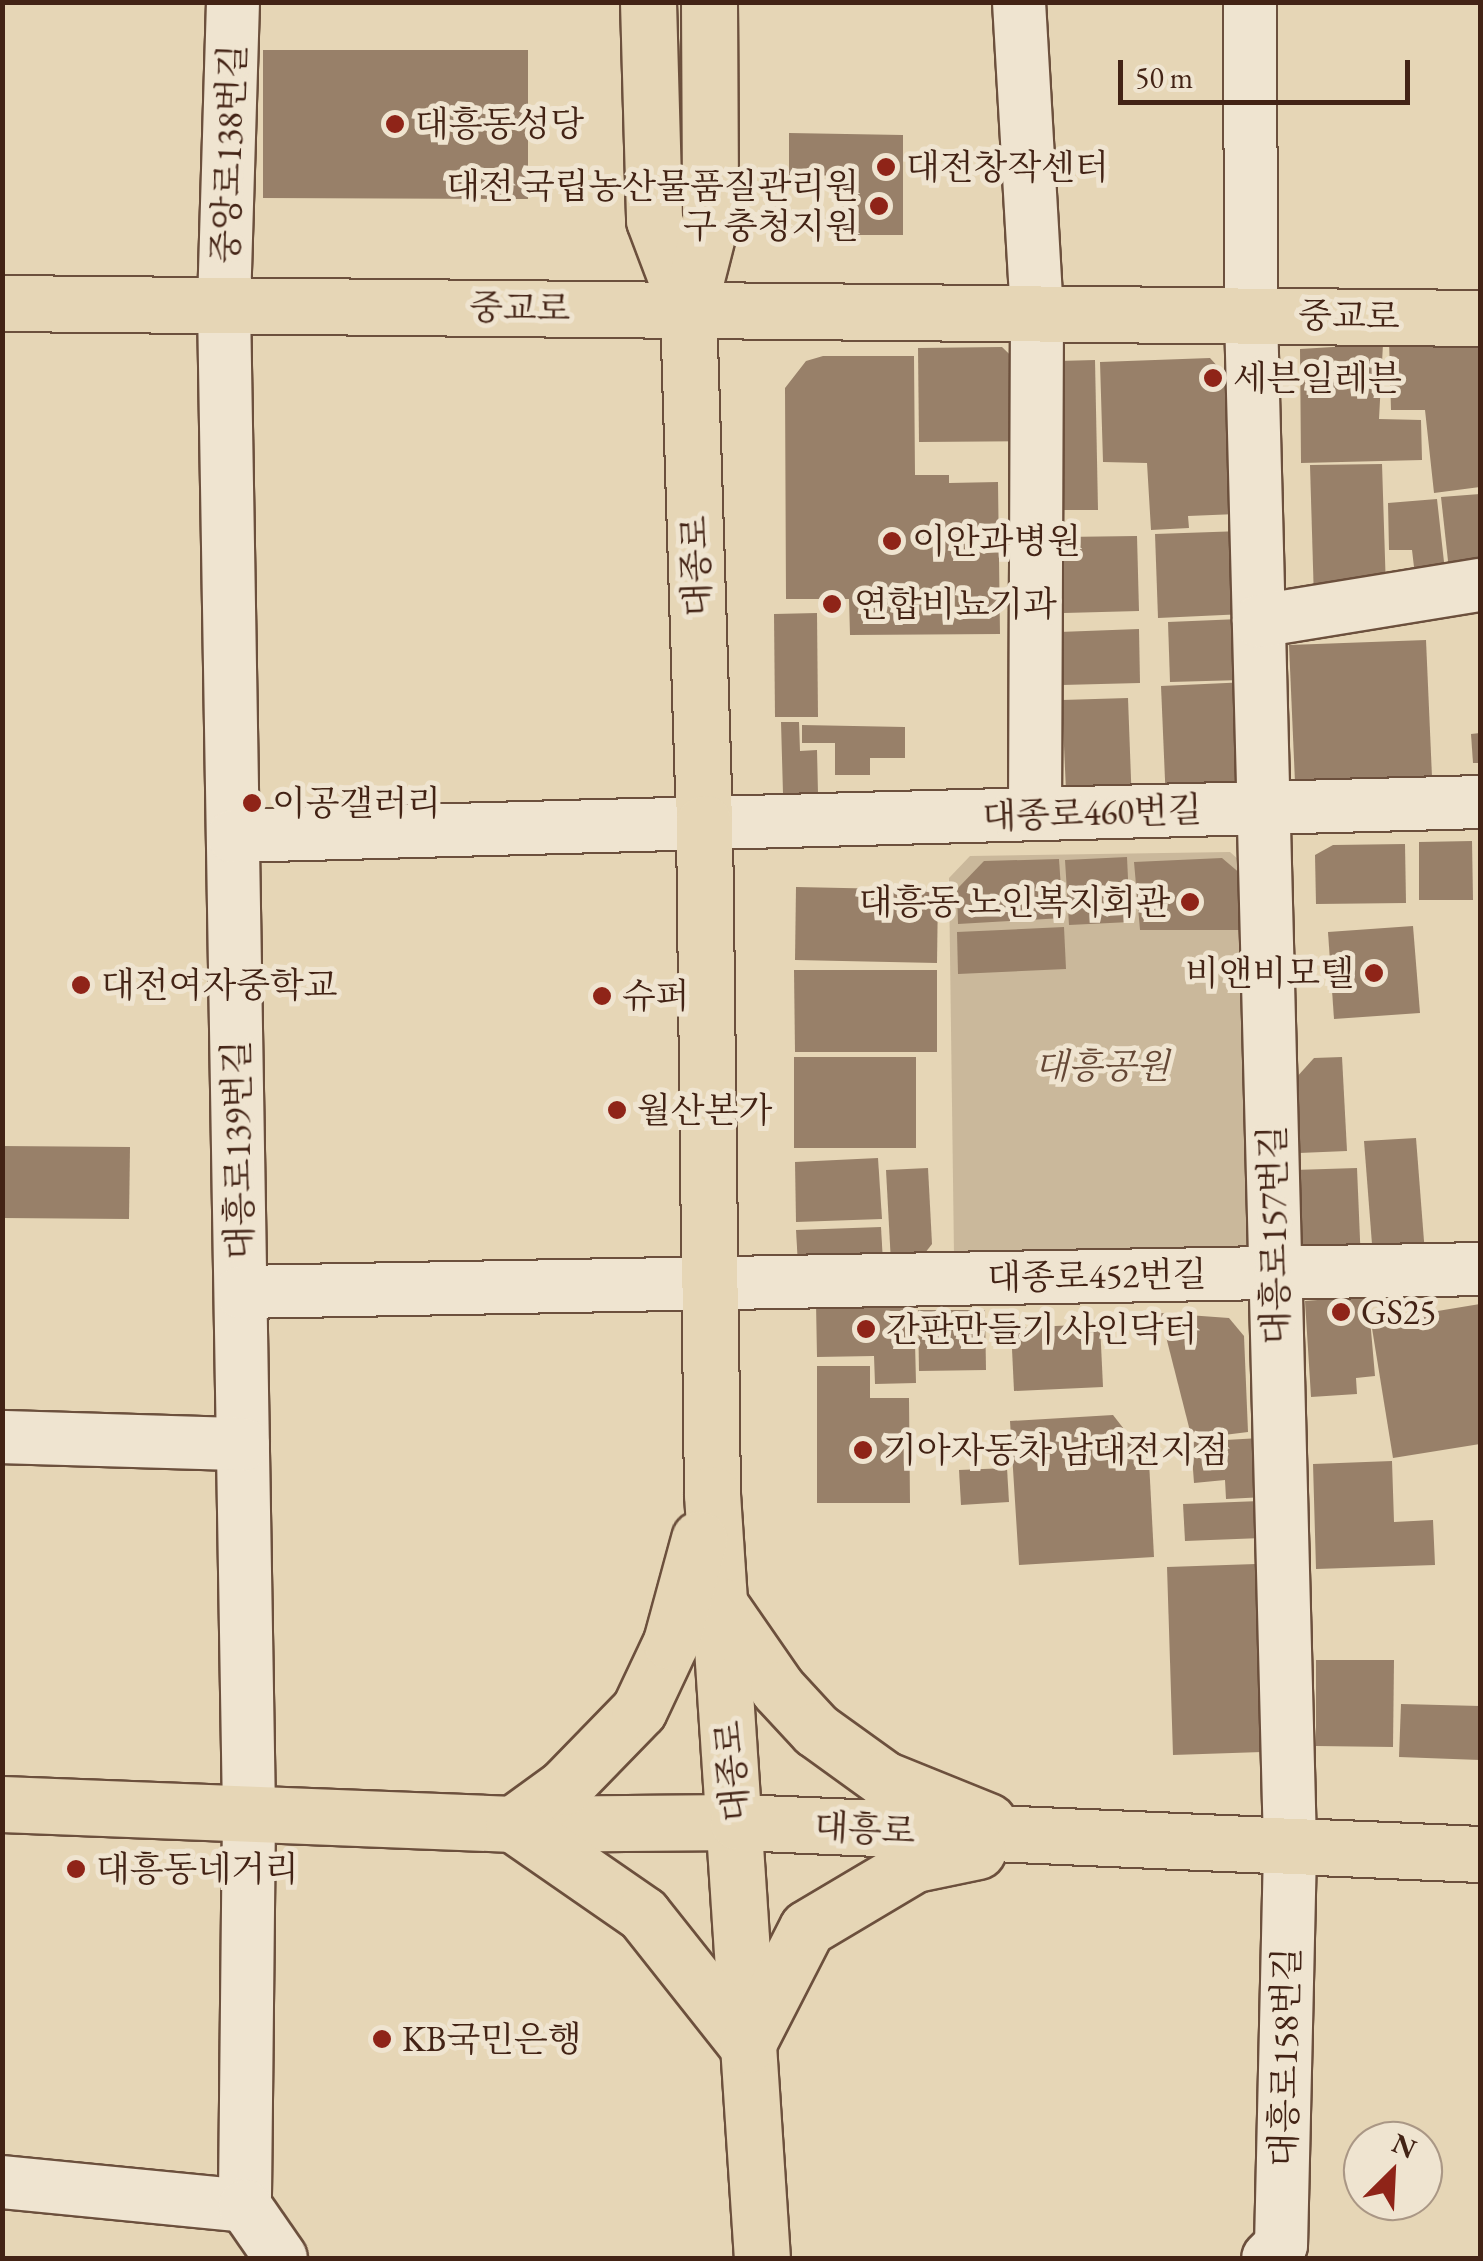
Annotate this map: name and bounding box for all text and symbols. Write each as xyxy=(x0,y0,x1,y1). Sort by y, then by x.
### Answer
scale bar xyxy=(1123,40,1416,102)
street label: 중앙로138번길 xyxy=(204,44,254,264)
text: 50 m xyxy=(1135,58,1193,97)
place label: 대흥동성당 xyxy=(415,103,584,145)
marker: 대흥동성당 xyxy=(384,113,406,135)
place label: 대전창작센터 xyxy=(906,146,1109,188)
marker: 대전창작센터 xyxy=(875,156,897,178)
place label: 대전 국립농산물품질관리원 구 충청지원 xyxy=(446,165,859,247)
marker: 대전 국립농산물품질관리원 구 충청지원 xyxy=(868,195,890,217)
street label: 중교로 xyxy=(469,286,571,330)
street label: 중교로 xyxy=(1298,294,1400,338)
place label: 세븐일레븐 xyxy=(1233,357,1402,399)
marker: 세븐일레븐 xyxy=(1202,367,1224,389)
street label: 대종로 xyxy=(673,515,719,617)
place label: 이안과병원 xyxy=(912,520,1081,562)
marker: 이안과병원 xyxy=(881,530,903,552)
place label: 연합비뇨기과 xyxy=(854,583,1057,625)
marker: 연합비뇨기과 xyxy=(819,591,845,617)
place label: 이공갤러리 xyxy=(272,782,441,824)
street label: 대종로460번길 xyxy=(982,788,1202,838)
marker: 이공갤러리 xyxy=(241,792,263,814)
place label: 대흥동 노인복지회관 xyxy=(859,881,1170,923)
marker: 대흥동 노인복지회관 xyxy=(1179,891,1201,913)
place label: 비앤비모텔 xyxy=(1185,952,1354,994)
marker: 비앤비모텔 xyxy=(1363,962,1385,984)
place label: 대전여자중학교 xyxy=(101,964,338,1006)
marker: 대전여자중학교 xyxy=(70,974,92,996)
place label: 슈퍼 xyxy=(622,975,690,1017)
marker: 슈퍼 xyxy=(591,985,613,1007)
street label: 대흥로139번길 xyxy=(215,1040,261,1260)
park label: 대흥공원 xyxy=(1034,1045,1170,1087)
place label: 월산본가 xyxy=(637,1089,772,1131)
marker: 월산본가 xyxy=(606,1099,628,1121)
street label: 대흥로157번길 xyxy=(1251,1125,1297,1345)
street label: 대종로452번길 xyxy=(987,1253,1207,1299)
place label: GS25 xyxy=(1361,1291,1436,1333)
marker: GS25 xyxy=(1330,1301,1352,1323)
place label: 간판만들기 사인닥터 xyxy=(886,1308,1197,1350)
marker: 간판만들기 사인닥터 xyxy=(855,1318,877,1340)
place label: 기아자동차 남대전지점 xyxy=(883,1429,1228,1471)
marker: 기아자동차 남대전지점 xyxy=(852,1439,874,1461)
street label: 대종로 xyxy=(707,1719,757,1823)
street label: 대흥로 xyxy=(813,1805,917,1853)
place label: 대흥동네거리 xyxy=(96,1848,299,1890)
marker: 대흥동네거리 xyxy=(65,1858,87,1880)
street label: 대흥로158번길 xyxy=(1262,1947,1308,2167)
place label: KB국민은행 xyxy=(402,2018,582,2060)
marker: KB국민은행 xyxy=(371,2028,393,2050)
north arrow xyxy=(1343,2121,1443,2221)
text: N xyxy=(1387,2124,1422,2166)

